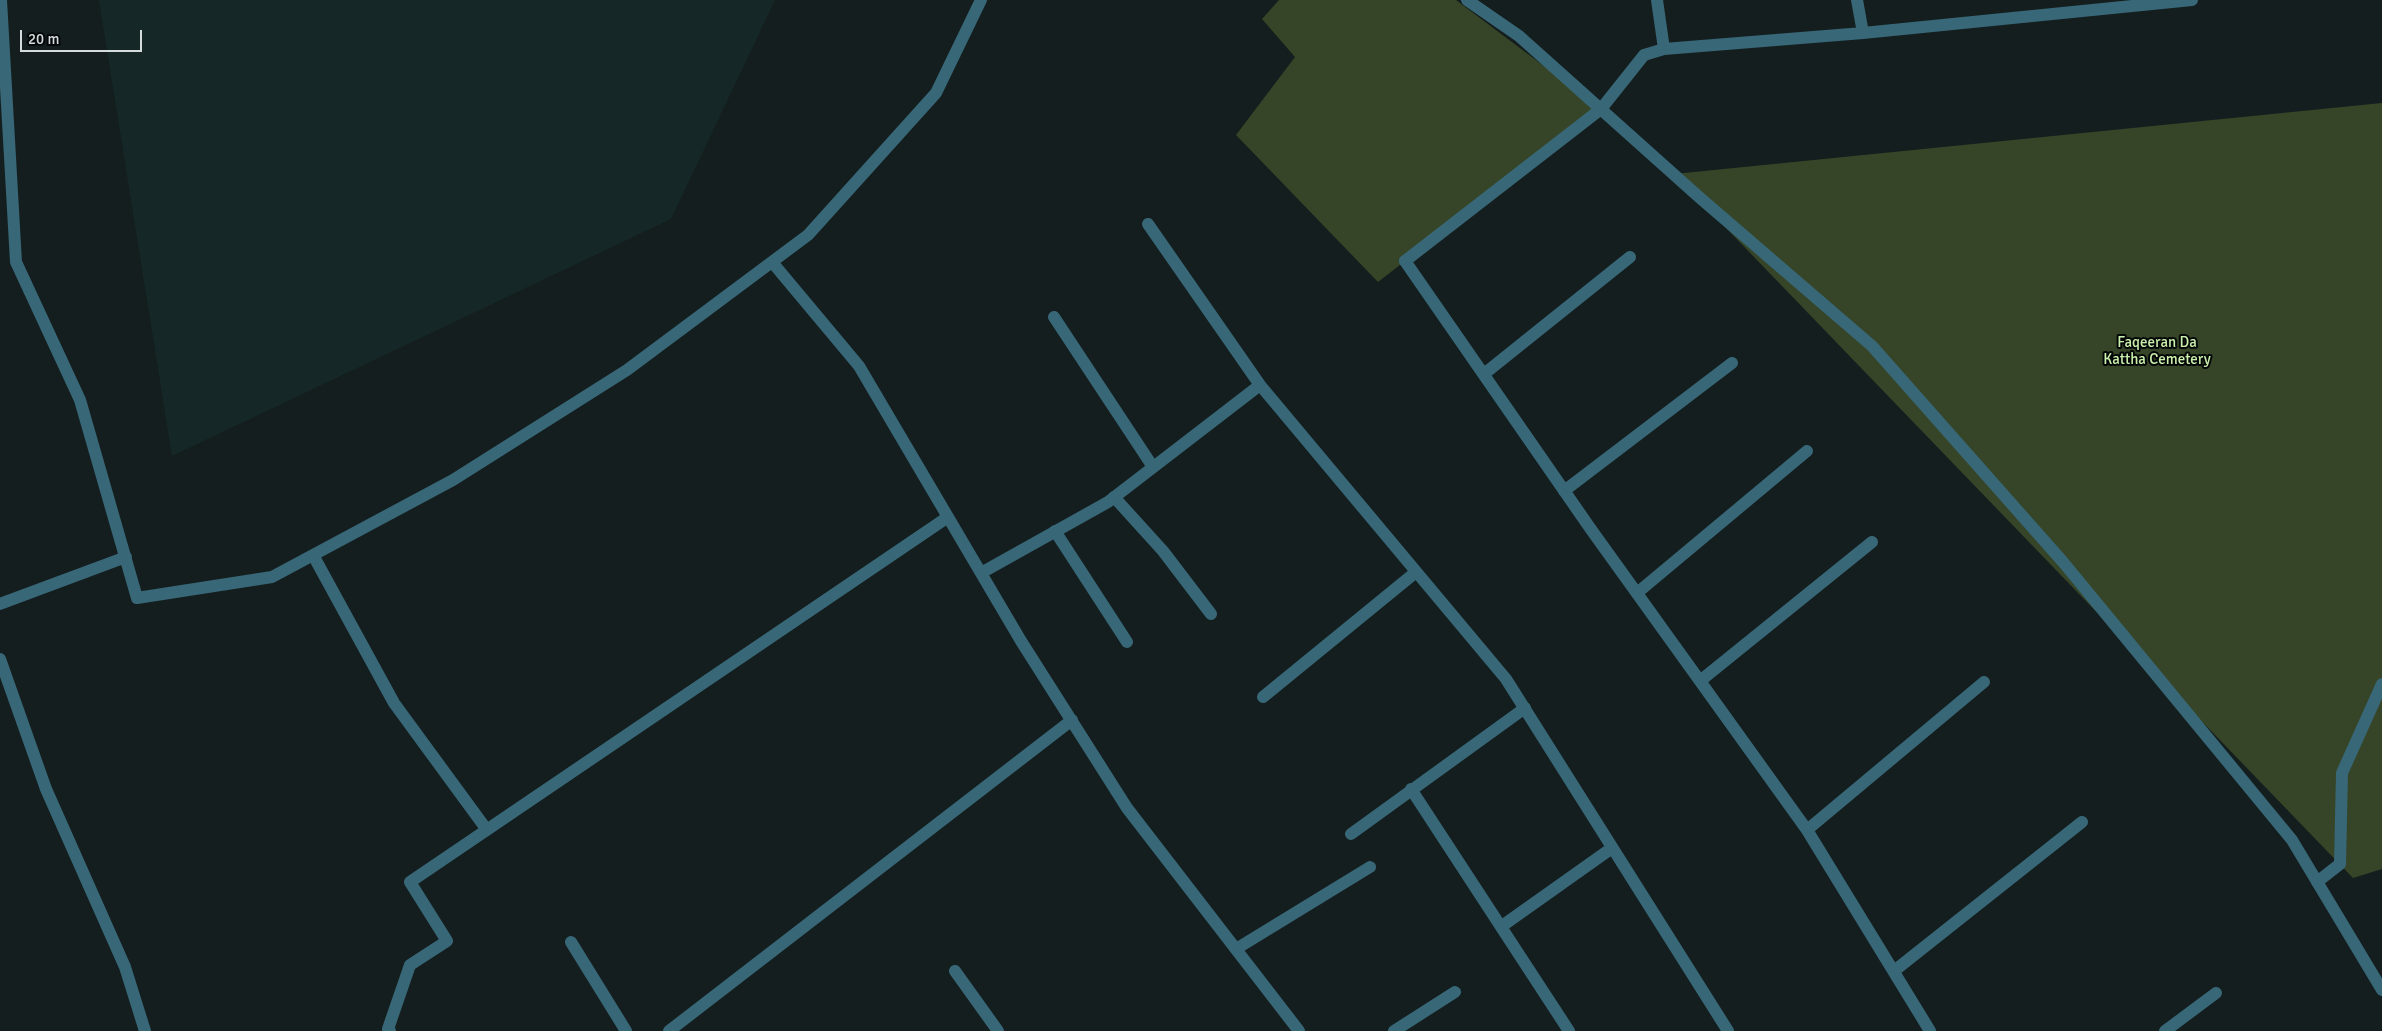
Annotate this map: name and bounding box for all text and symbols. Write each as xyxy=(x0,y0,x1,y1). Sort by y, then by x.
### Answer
scale bar xyxy=(22,20,145,52)
text: 20 m xyxy=(28,30,59,48)
park label: Faqeeran Da Kattha Cemetery xyxy=(2103,334,2211,369)

